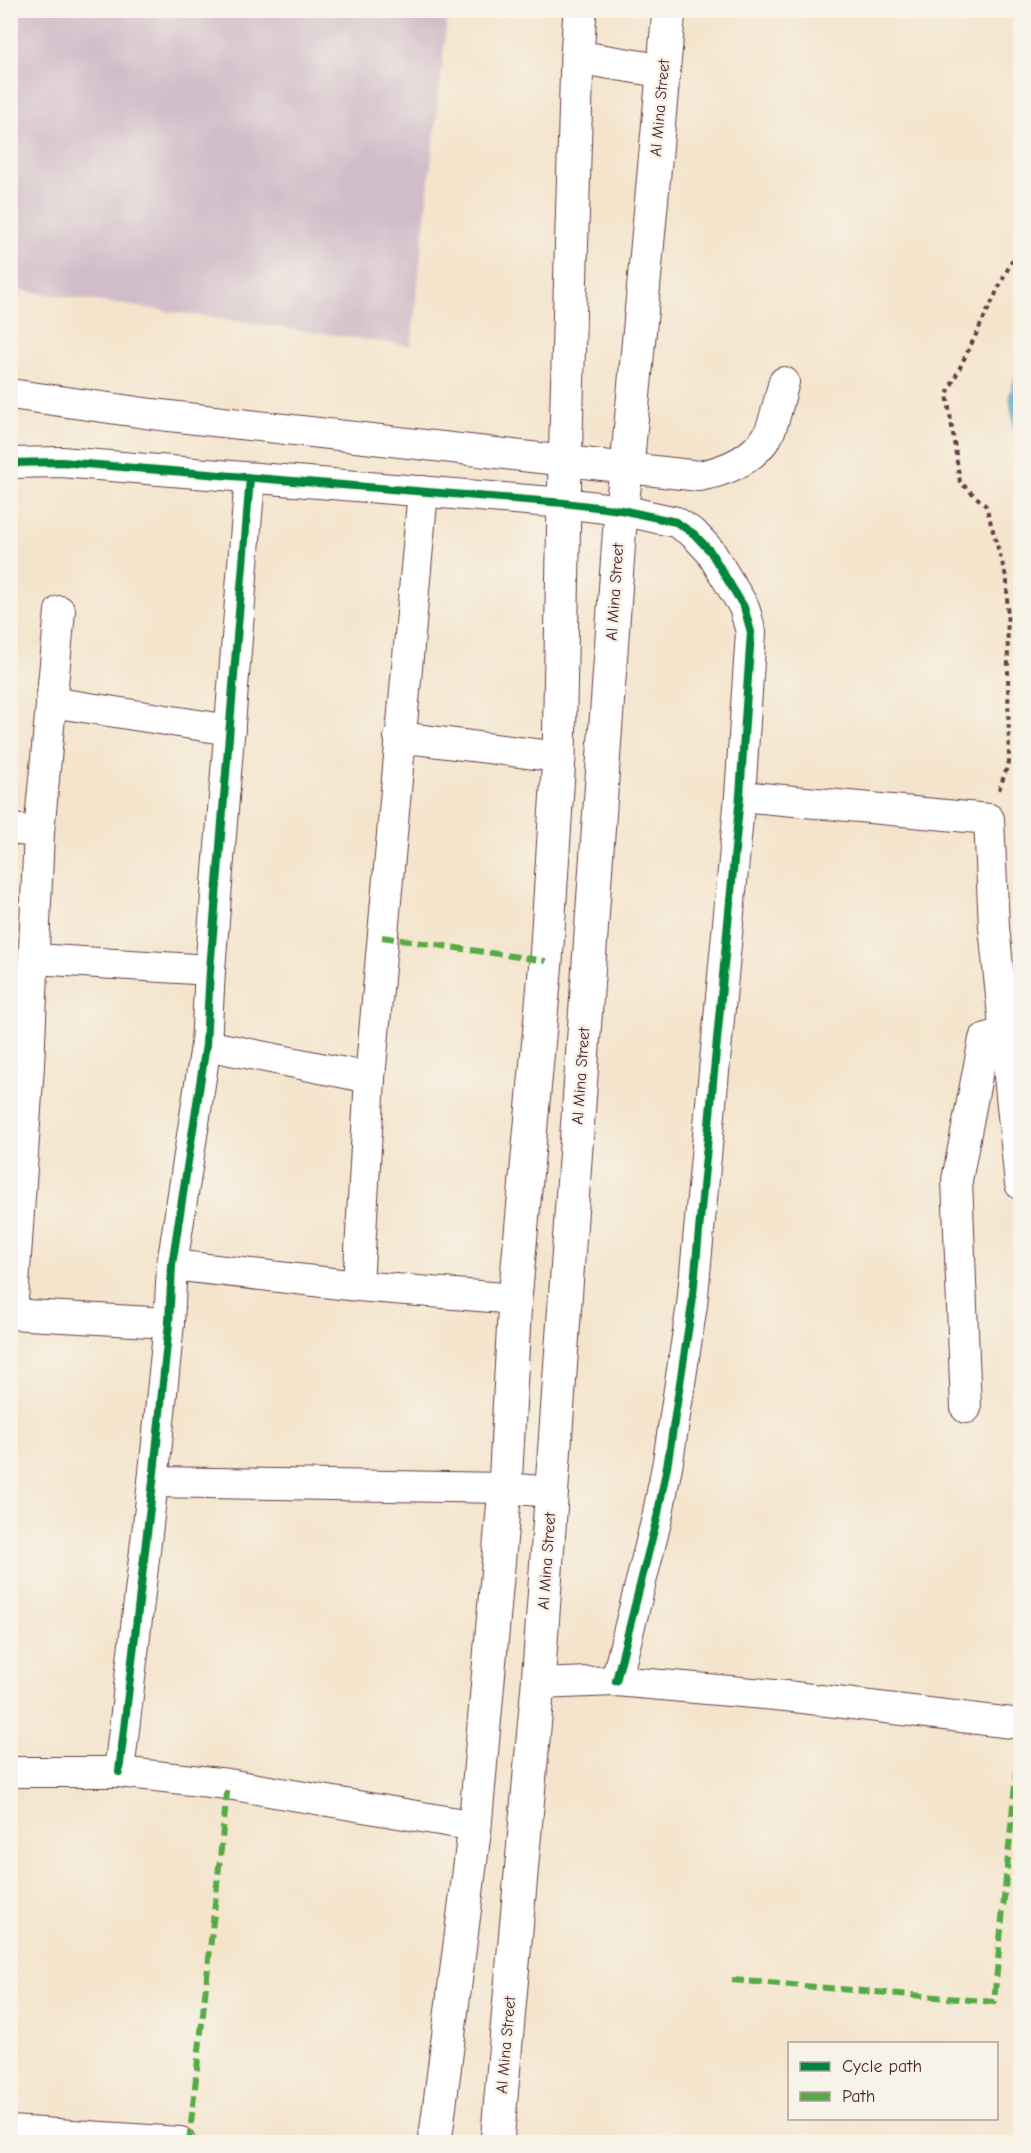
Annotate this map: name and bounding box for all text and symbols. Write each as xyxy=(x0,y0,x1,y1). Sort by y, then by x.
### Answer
street label: Al Mina Street xyxy=(647,58,673,157)
street label: Al Mina Street xyxy=(603,542,627,641)
street label: Al Mina Street xyxy=(569,1026,593,1125)
street label: Al Mina Street xyxy=(535,1511,559,1610)
street label: Al Mina Street xyxy=(493,1995,519,2094)
legend xyxy=(788,2042,998,2120)
text: Cycle path xyxy=(842,2056,922,2077)
text: Path xyxy=(842,2086,875,2107)

